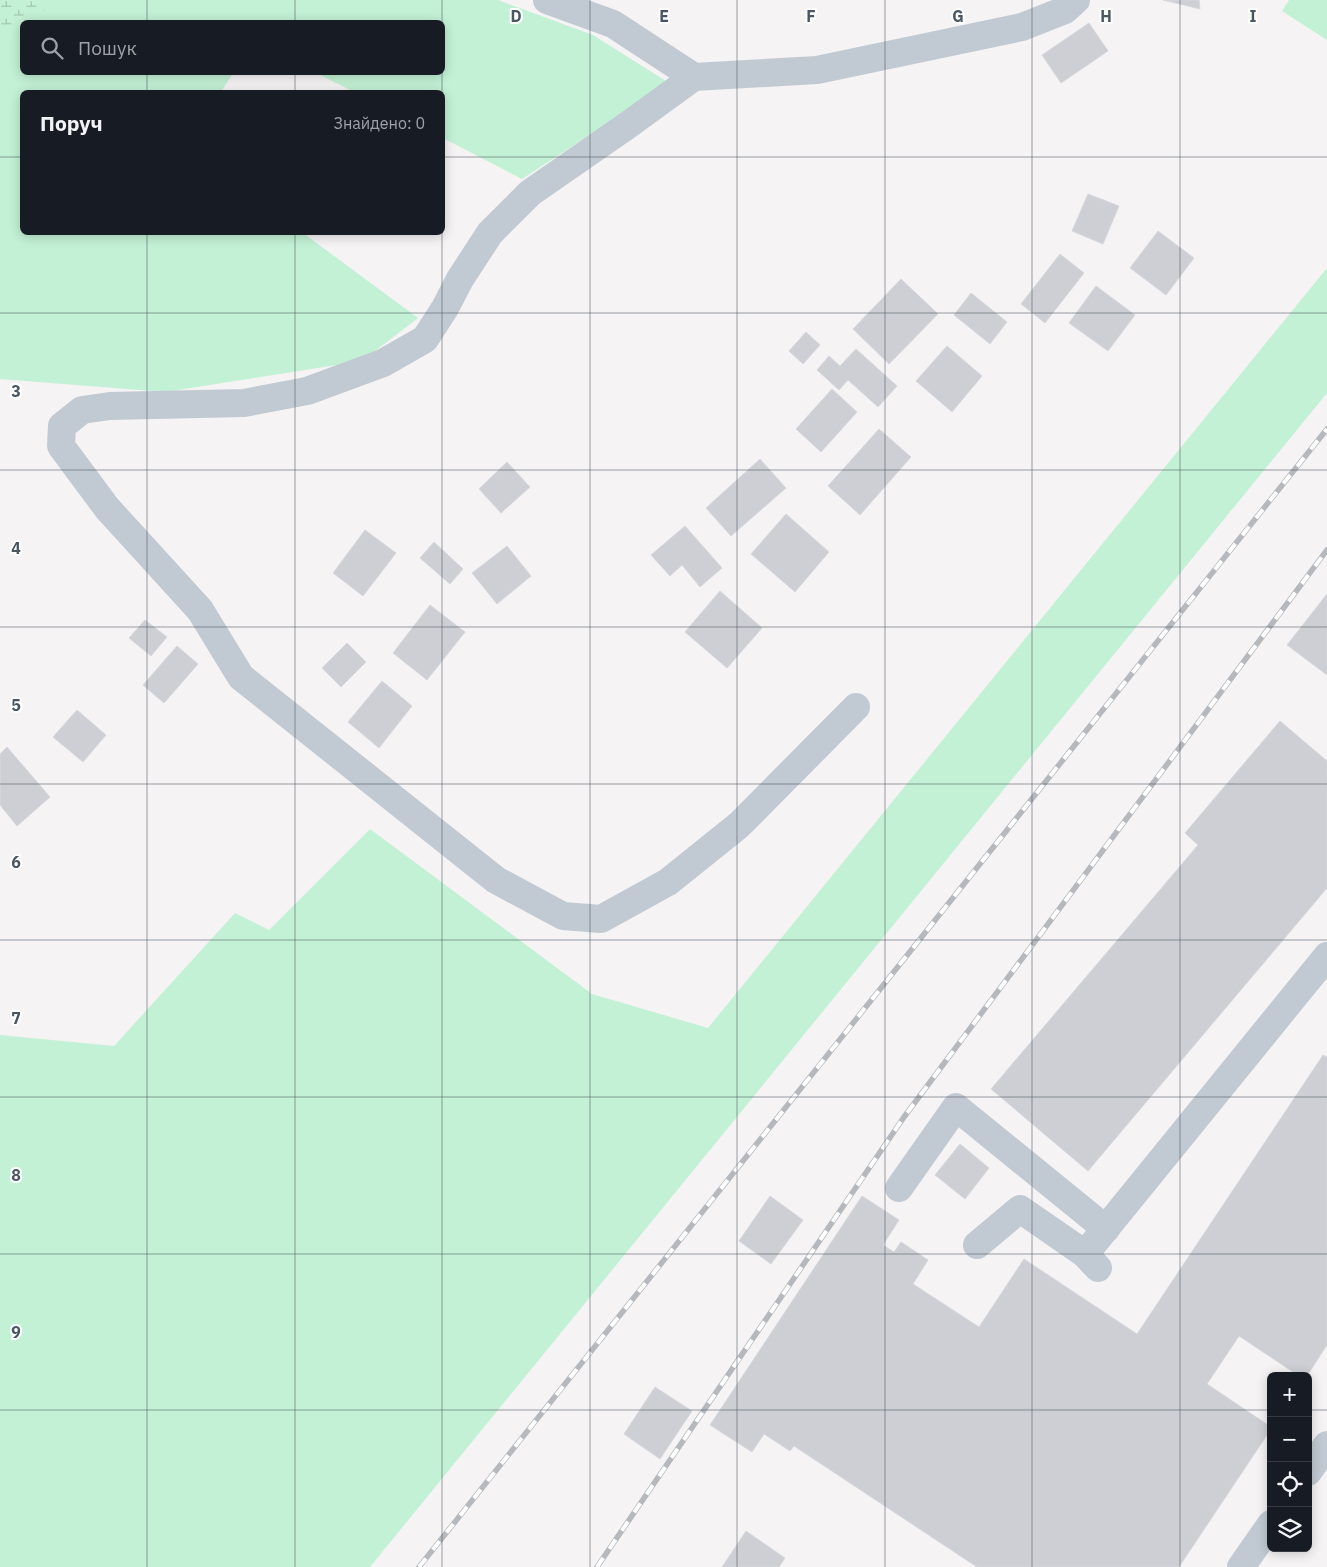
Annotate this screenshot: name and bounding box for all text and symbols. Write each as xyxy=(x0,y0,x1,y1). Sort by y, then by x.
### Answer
text: D xyxy=(510,6,522,26)
text: E xyxy=(659,6,669,26)
text: F xyxy=(806,6,816,26)
text: G xyxy=(952,6,964,26)
text: H xyxy=(1100,6,1112,26)
text: I xyxy=(1250,6,1257,26)
search box xyxy=(20,20,445,75)
icon: search xyxy=(38,34,66,62)
text: Пошук xyxy=(78,36,137,60)
text: Поруч xyxy=(40,109,103,137)
text: Знайдено: 0 xyxy=(333,113,425,133)
text: 3 xyxy=(11,381,21,401)
text: 4 xyxy=(11,538,21,558)
text: 5 xyxy=(11,695,21,715)
text: 6 xyxy=(11,852,21,872)
text: 7 xyxy=(11,1008,21,1028)
text: 8 xyxy=(11,1165,21,1185)
text: 9 xyxy=(11,1322,21,1342)
map controls xyxy=(1267,1372,1312,1552)
button: + xyxy=(1267,1372,1312,1417)
button: − xyxy=(1267,1417,1312,1462)
button: locate xyxy=(1267,1462,1312,1507)
button: layers xyxy=(1267,1507,1312,1552)

